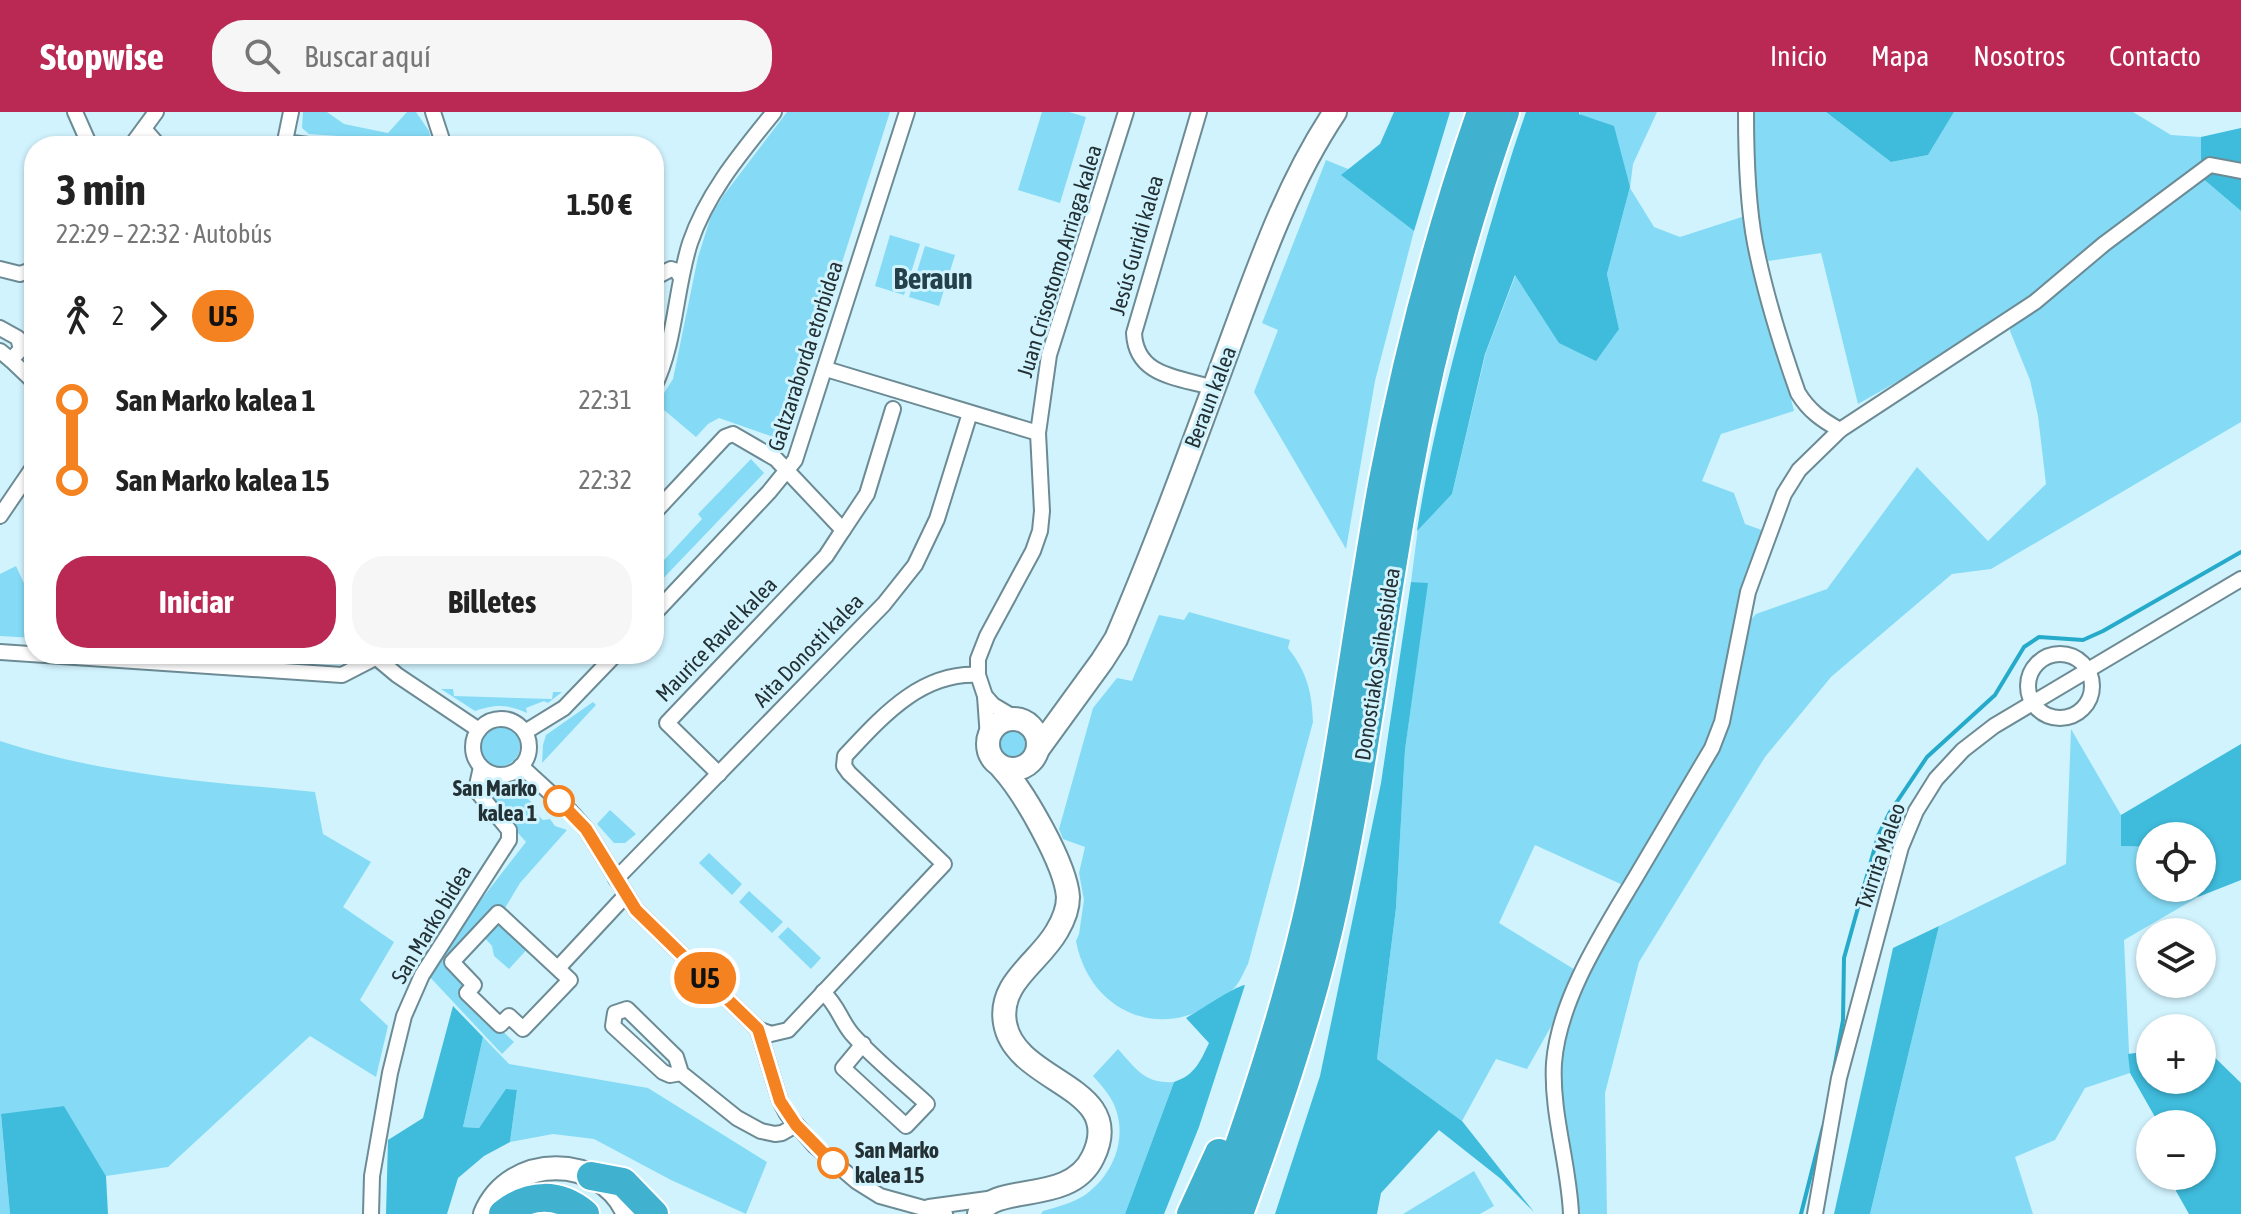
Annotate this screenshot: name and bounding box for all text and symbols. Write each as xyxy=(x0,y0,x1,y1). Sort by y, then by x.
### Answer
search box xyxy=(212,20,772,92)
icon: search xyxy=(240,34,284,78)
text: Stopwise xyxy=(40,35,164,78)
text: Buscar aquí xyxy=(304,39,431,73)
text: Inicio xyxy=(1770,40,1827,72)
text: Mapa xyxy=(1871,40,1929,72)
text: Nosotros xyxy=(1973,40,2065,72)
text: Contacto xyxy=(2109,40,2201,72)
street label: Juan Crisostomo Arriaga kalea xyxy=(1011,142,1107,380)
text: 3 min xyxy=(56,164,146,214)
street label: Jesús Guridi kalea xyxy=(1104,172,1168,318)
text: 1.50 € xyxy=(567,187,632,221)
text: 22:29 – 22:32 · Autobús xyxy=(56,219,272,249)
street label: Galtzaraborda etorbidea xyxy=(762,258,848,454)
district label: Beraun xyxy=(893,261,973,295)
icon: walk xyxy=(56,294,100,338)
icon: forward xyxy=(136,294,180,338)
text: U5 xyxy=(208,300,238,332)
text: 2 xyxy=(112,301,124,331)
street label: Beraun kalea xyxy=(1179,343,1241,451)
text: San Marko kalea 1 xyxy=(116,383,316,417)
text: 22:31 xyxy=(578,385,632,415)
text: San Marko kalea 15 xyxy=(116,463,330,497)
text: 22:32 xyxy=(578,465,632,495)
button: Iniciar xyxy=(56,556,336,648)
button: Billetes xyxy=(352,556,632,648)
street label: Donostiako Saihesbidea xyxy=(1349,566,1405,762)
street label: Maurice Ravel kalea xyxy=(650,571,782,707)
street label: Aita Donosti kalea xyxy=(748,588,868,712)
place label: San Marko kalea 1 xyxy=(453,775,537,826)
marker: San Marko kalea 1 xyxy=(544,786,574,816)
street label: Txirrita Maleo xyxy=(1850,799,1910,913)
map controls xyxy=(2136,822,2216,1190)
button: locate xyxy=(2136,822,2216,902)
street label: San Marko bidea xyxy=(386,860,476,988)
button: layers xyxy=(2136,918,2216,998)
line badge: U5 xyxy=(669,952,741,1004)
text: U5 xyxy=(690,962,720,994)
button: + xyxy=(2136,1014,2216,1094)
button: − xyxy=(2136,1110,2216,1190)
place label: San Marko kalea 15 xyxy=(855,1137,939,1188)
marker: San Marko kalea 15 xyxy=(818,1148,848,1178)

